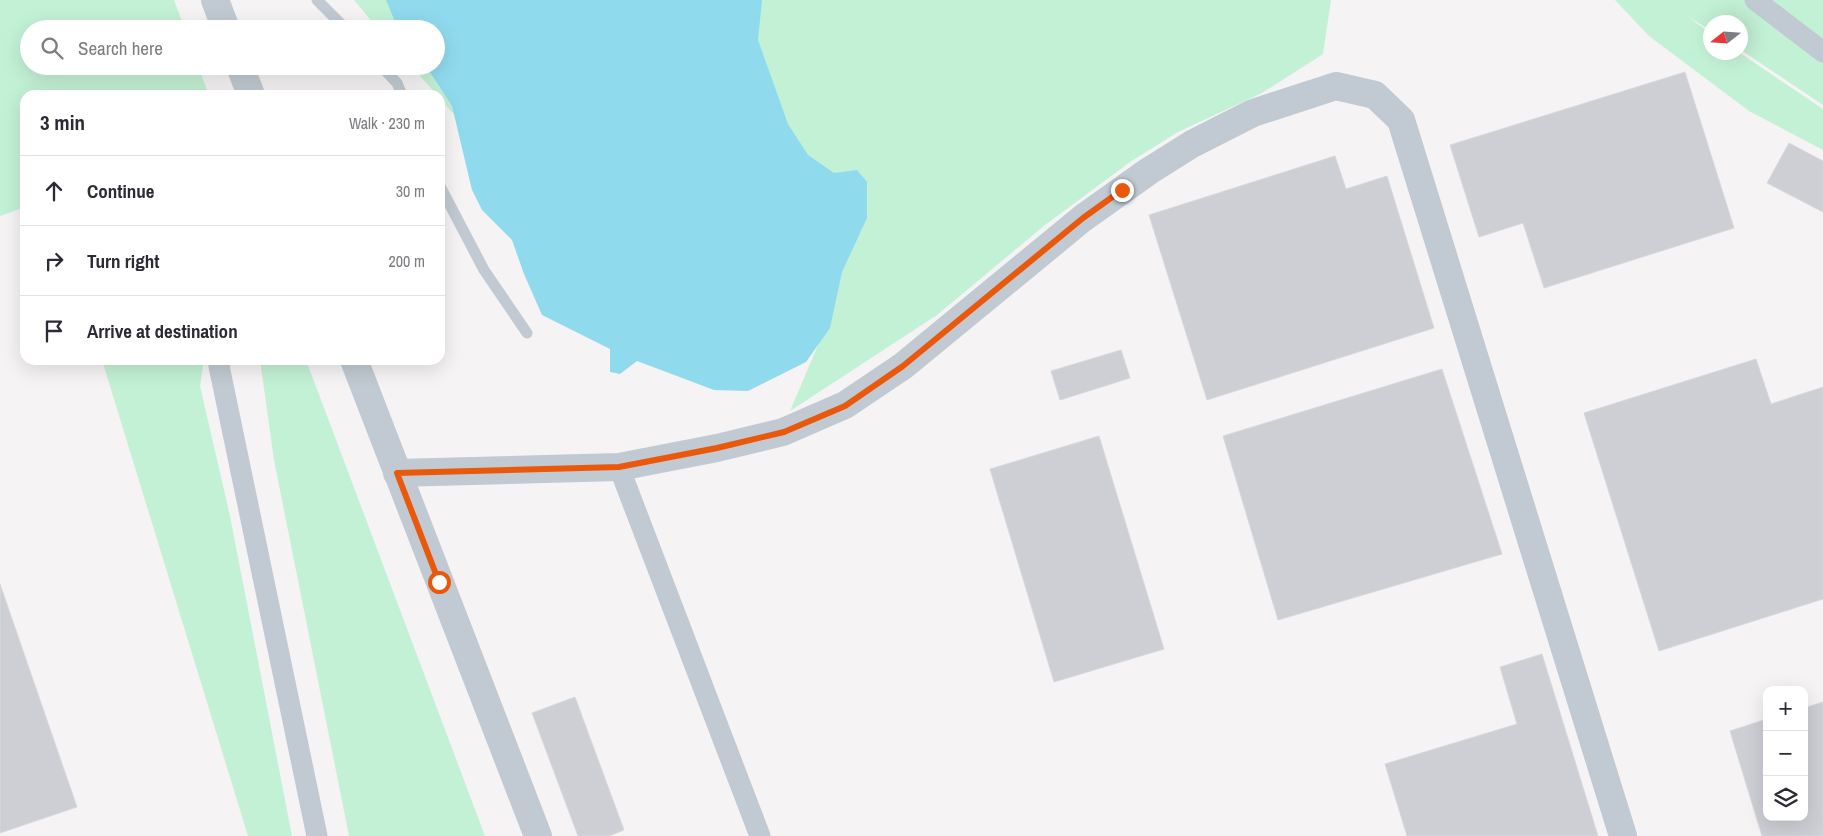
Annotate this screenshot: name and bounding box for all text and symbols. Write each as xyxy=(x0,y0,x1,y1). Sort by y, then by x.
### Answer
north arrow xyxy=(1703,15,1748,60)
search box xyxy=(20,20,445,75)
icon: search xyxy=(38,34,66,62)
text: Search here xyxy=(78,35,163,61)
text: 3 min xyxy=(40,108,85,137)
text: Walk · 230 m xyxy=(349,112,425,134)
icon: ahead xyxy=(40,177,68,205)
text: Continue xyxy=(87,178,155,204)
route end xyxy=(1111,179,1134,202)
text: 30 m xyxy=(396,180,425,202)
icon: right xyxy=(40,247,68,275)
text: Turn right xyxy=(87,248,159,274)
text: 200 m xyxy=(389,250,425,272)
icon: arrive xyxy=(40,317,68,345)
text: Arrive at destination xyxy=(87,318,238,344)
route start xyxy=(428,571,451,594)
map controls xyxy=(1763,686,1808,821)
button: + xyxy=(1763,686,1808,731)
button: − xyxy=(1763,731,1808,776)
button: layers xyxy=(1763,776,1808,821)

